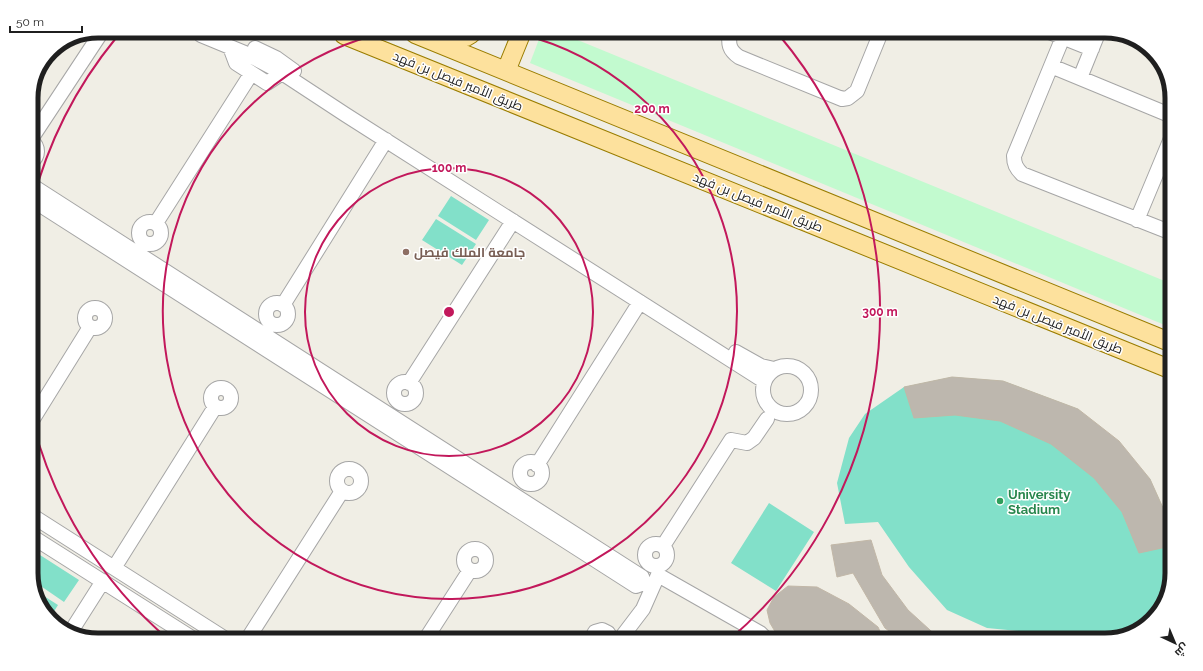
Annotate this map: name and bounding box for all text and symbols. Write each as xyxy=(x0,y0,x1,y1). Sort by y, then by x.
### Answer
scale bar xyxy=(10,8,82,34)
text: 50 m xyxy=(16,15,44,29)
street label: طريق الأمير فيصل بن فهد xyxy=(391,48,525,114)
text: 200 m xyxy=(634,102,670,116)
text: 100 m xyxy=(432,161,466,175)
street label: طريق الأمير فيصل بن فهد xyxy=(691,169,825,235)
place label: جامعة الملك فيصل xyxy=(414,245,525,260)
marker: جامعة الملك فيصل xyxy=(401,247,411,257)
street label: طريق الأمير فيصل بن فهد xyxy=(991,291,1125,357)
centre of rings xyxy=(442,305,456,319)
text: 300 m xyxy=(862,305,898,319)
place label: University Stadium xyxy=(1008,487,1070,517)
marker: University Stadium xyxy=(995,496,1005,506)
north arrow xyxy=(1155,623,1195,663)
text: ش xyxy=(1172,640,1191,659)

